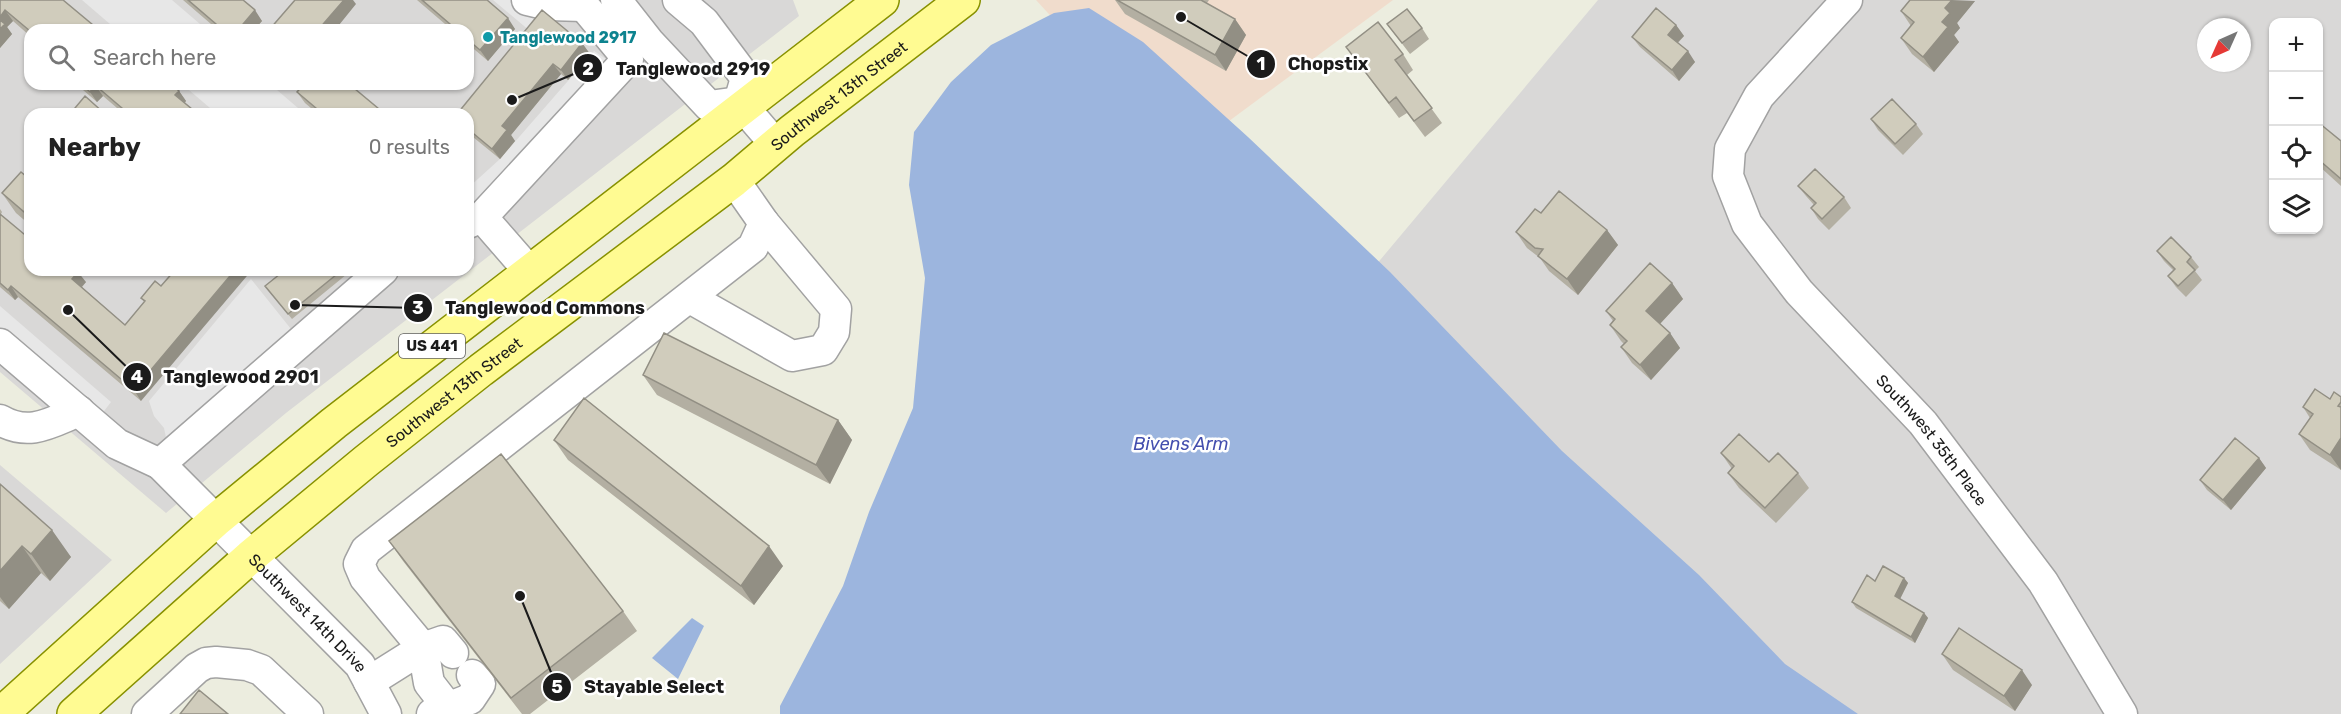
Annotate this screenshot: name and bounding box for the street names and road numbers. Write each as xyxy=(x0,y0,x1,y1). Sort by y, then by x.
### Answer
street label: Southwest 13th Street xyxy=(767,37,911,154)
street label: Southwest 13th Street xyxy=(382,333,526,451)
road number: US 441 xyxy=(399,334,465,358)
street label: Southwest 35th Place xyxy=(1872,370,1991,509)
street label: Southwest 14th Drive xyxy=(245,549,371,675)

